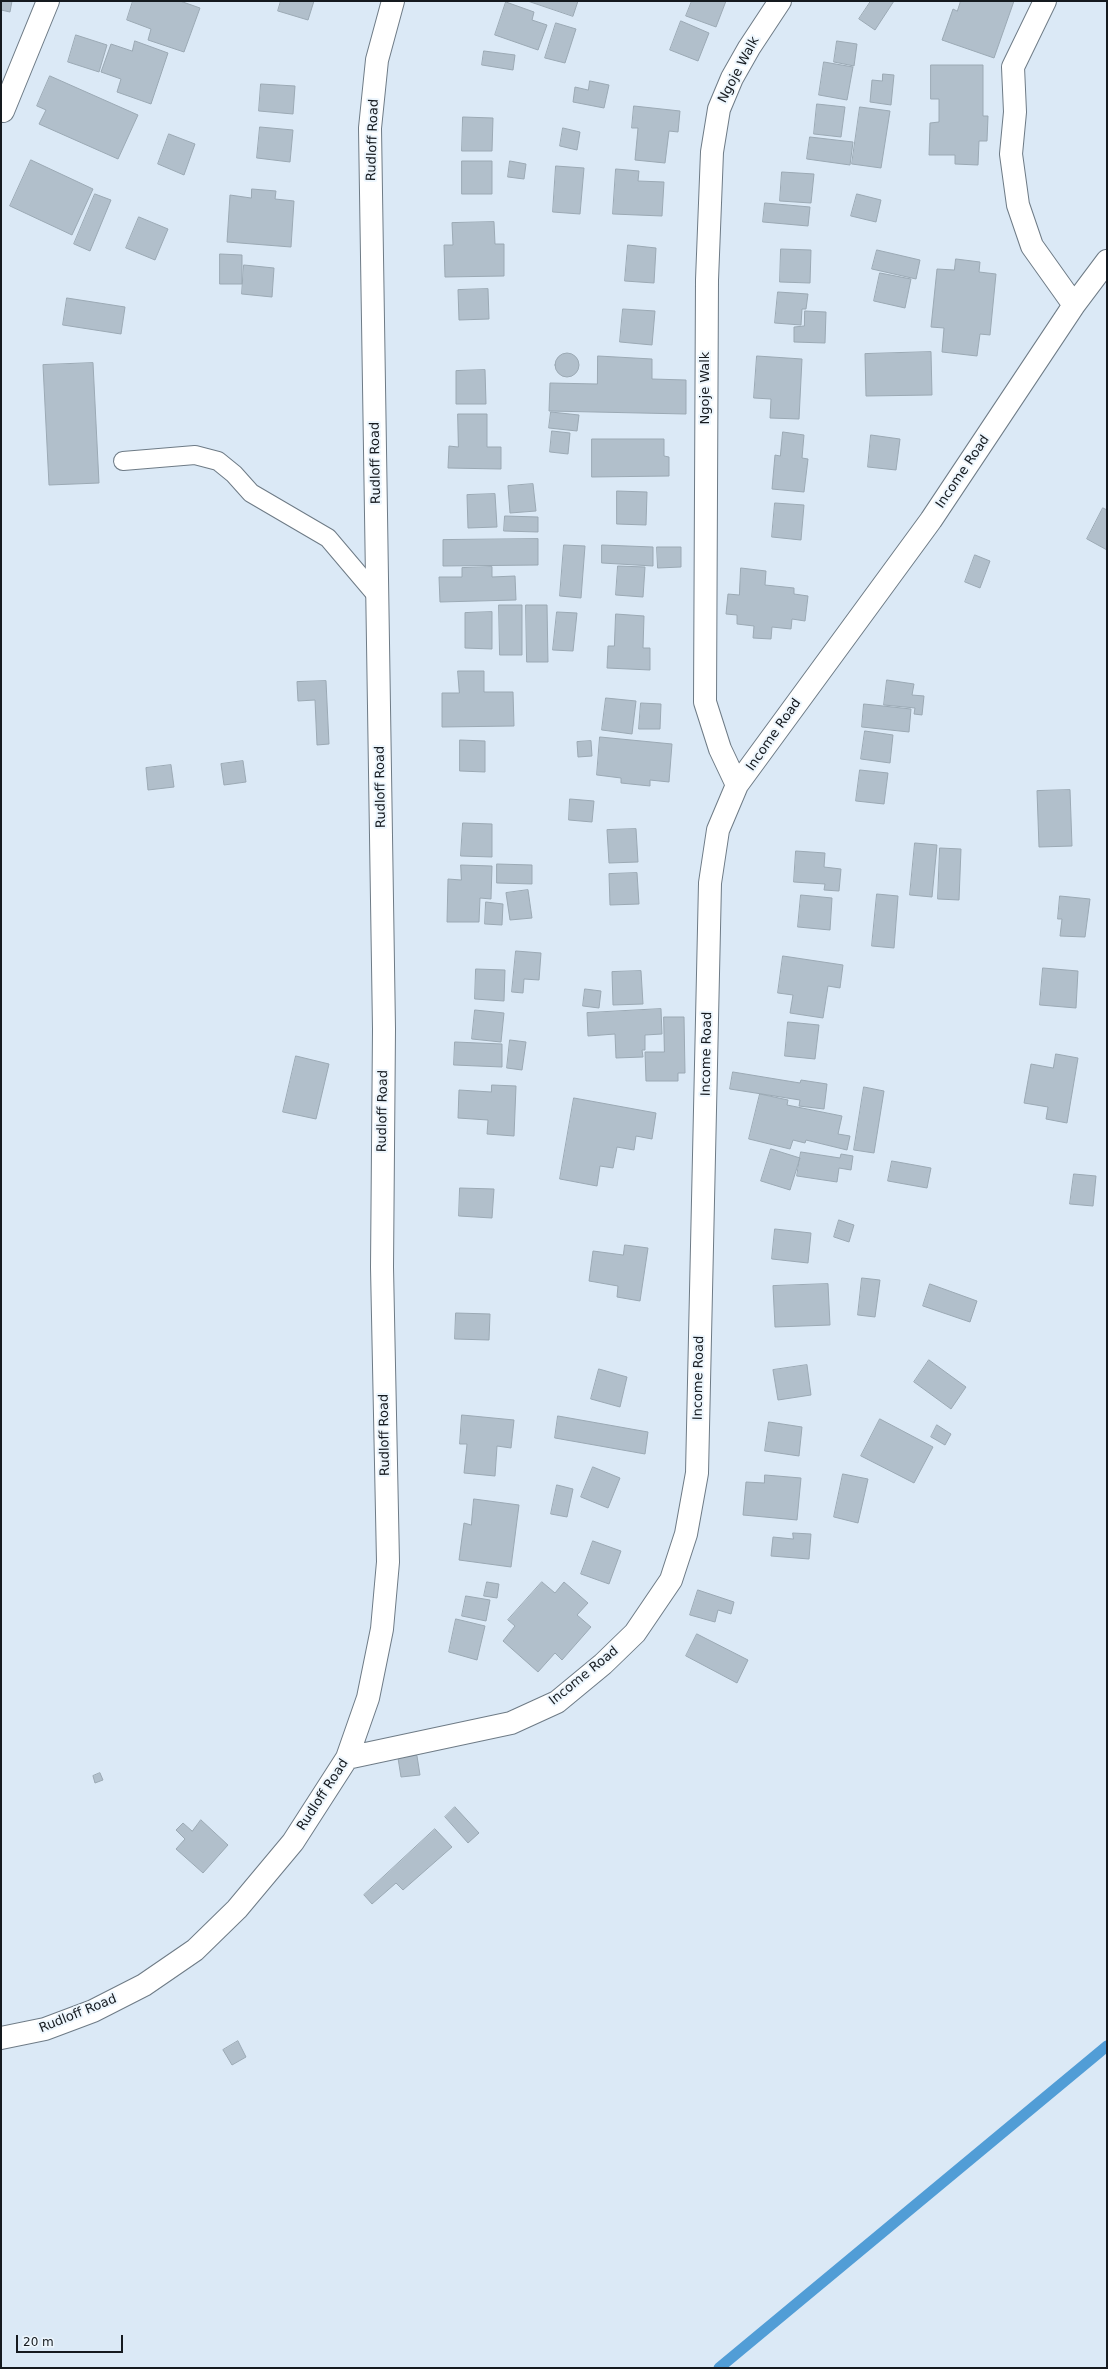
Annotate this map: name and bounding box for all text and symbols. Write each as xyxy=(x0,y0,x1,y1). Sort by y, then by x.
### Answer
street label: Ngoje Walk xyxy=(715,34,763,106)
street label: Rudloff Road xyxy=(364,99,382,181)
street label: Ngoje Walk xyxy=(698,352,714,424)
street label: Rudloff Road xyxy=(367,422,385,504)
street label: Income Road xyxy=(933,433,993,511)
street label: Income Road xyxy=(743,696,805,774)
street label: Rudloff Road xyxy=(372,746,390,828)
street label: Income Road xyxy=(698,1012,716,1096)
street label: Rudloff Road xyxy=(374,1070,392,1152)
street label: Income Road xyxy=(690,1336,708,1420)
street label: Rudloff Road xyxy=(376,1394,394,1476)
street label: Income Road xyxy=(546,1643,622,1709)
street label: Rudloff Road xyxy=(294,1756,352,1834)
street label: Rudloff Road xyxy=(37,1991,119,2037)
scale bar xyxy=(18,2327,125,2353)
text: 20 m xyxy=(23,2335,54,2349)

